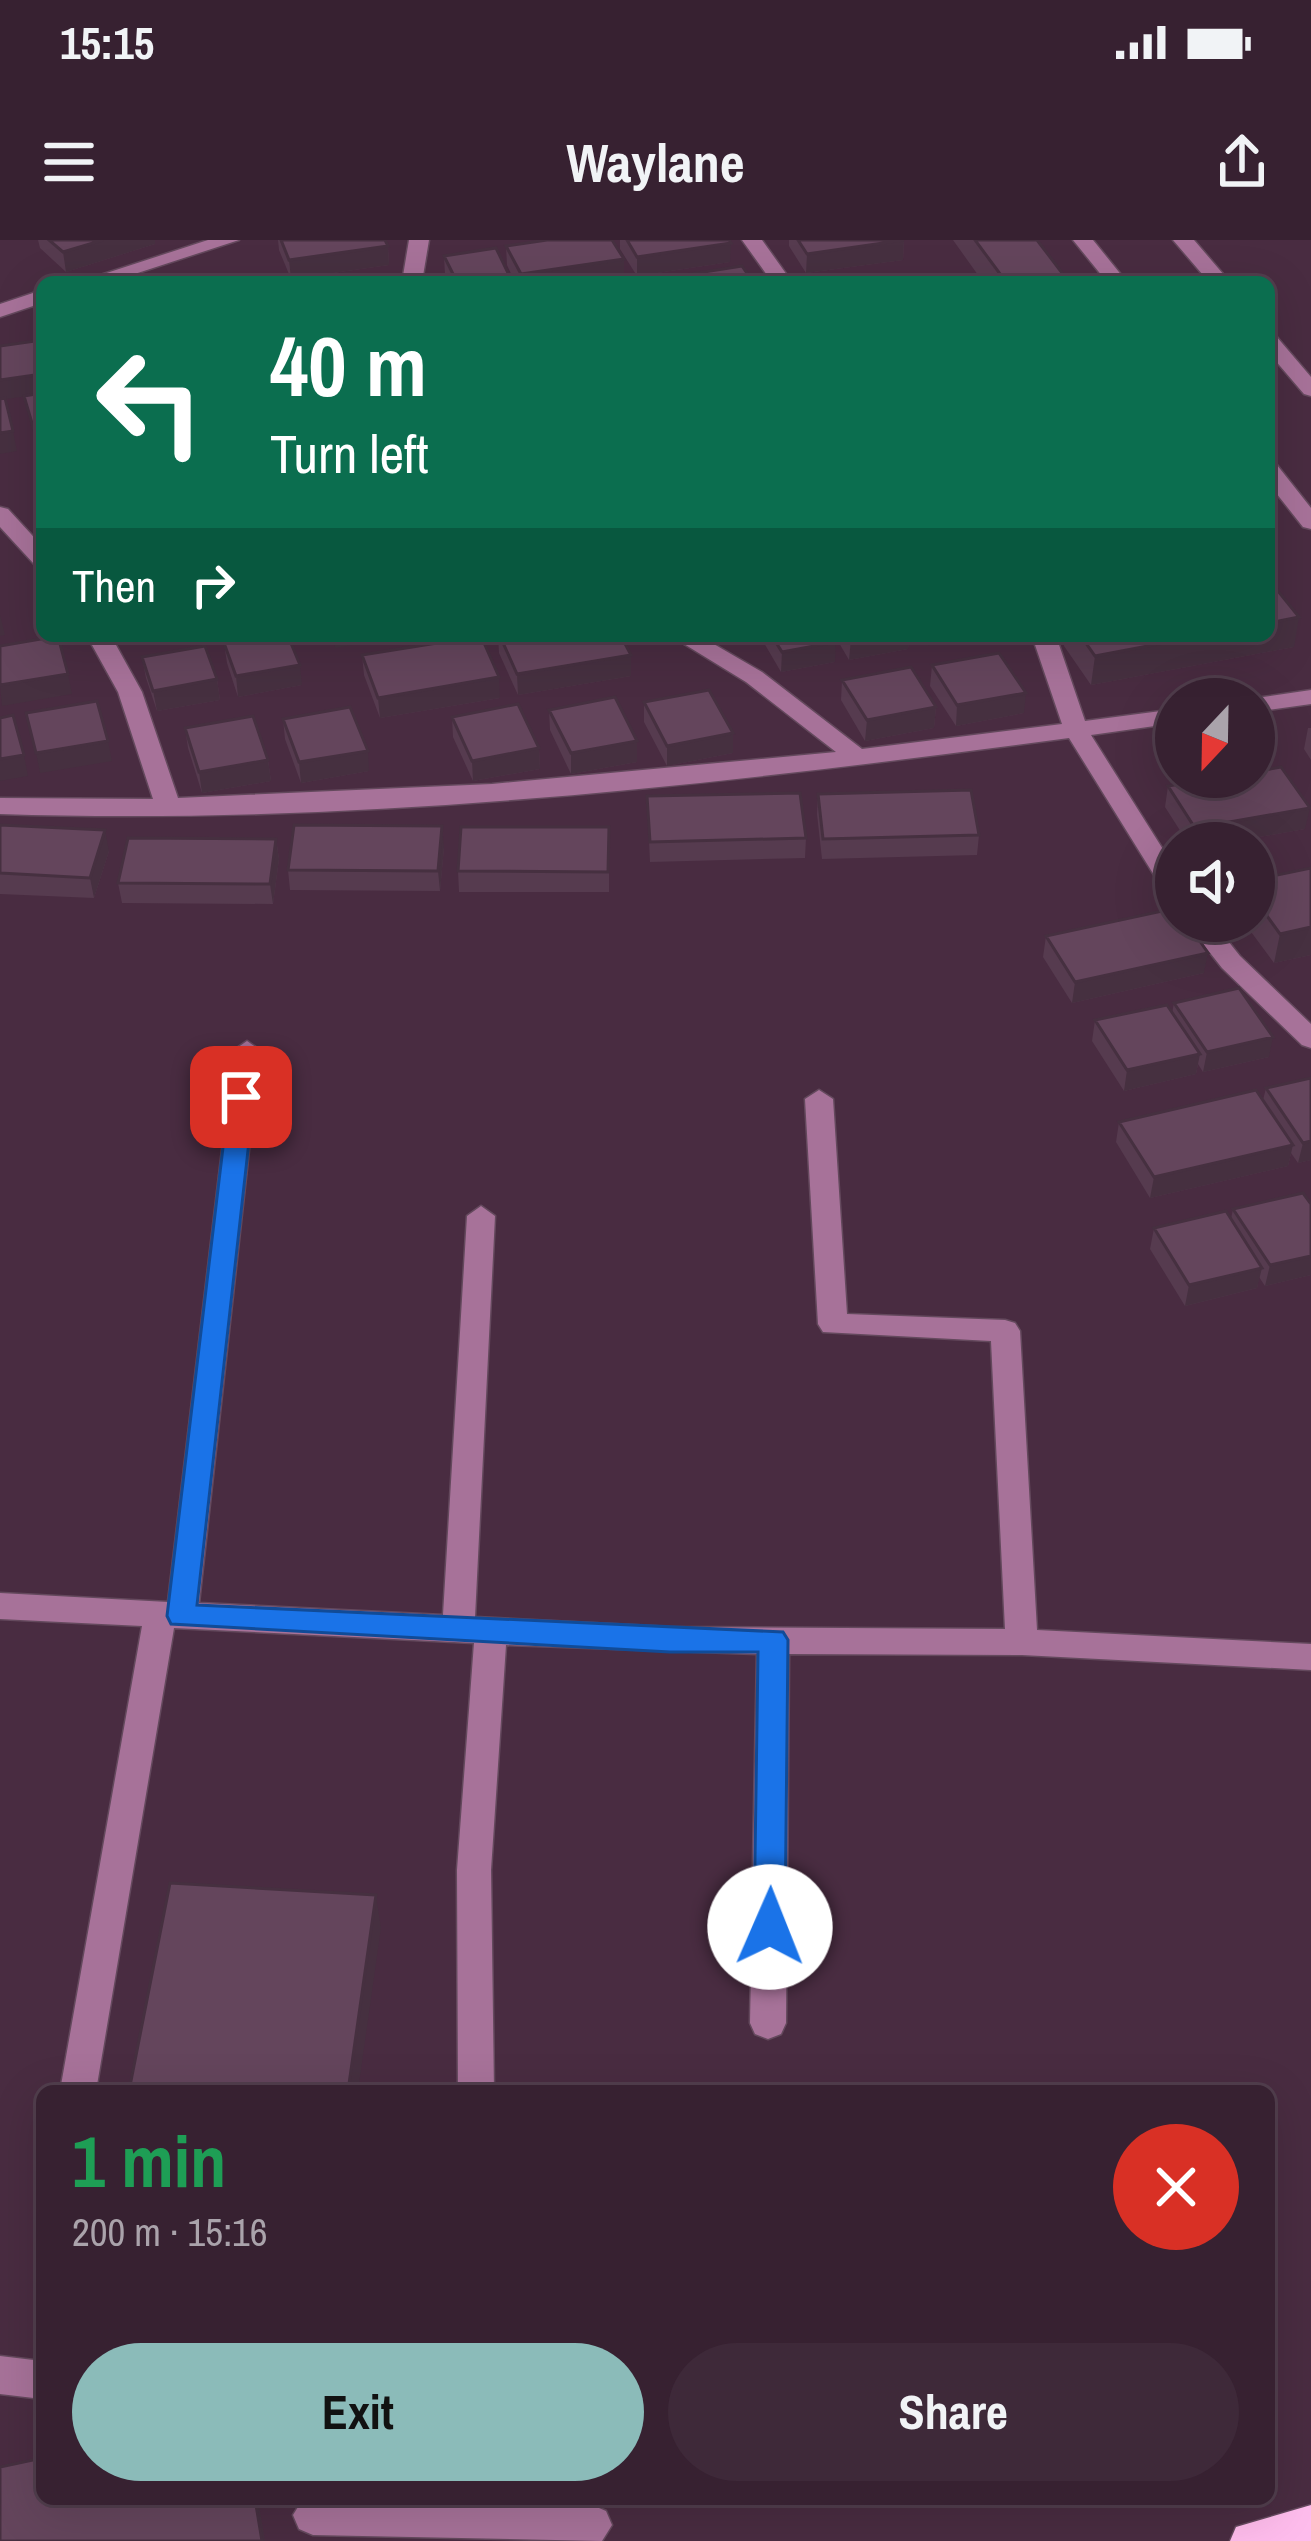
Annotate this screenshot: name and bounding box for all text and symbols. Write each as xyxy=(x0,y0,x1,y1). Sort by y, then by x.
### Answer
text: 15:15 xyxy=(60,12,154,73)
text: Waylane xyxy=(566,126,745,199)
icon: menu xyxy=(36,129,102,195)
icon: share xyxy=(1209,129,1275,195)
text: 40 m xyxy=(270,309,427,422)
icon: left xyxy=(72,324,228,480)
text: Turn left xyxy=(270,417,429,490)
icon: right xyxy=(180,552,246,618)
text: Then xyxy=(72,555,156,616)
north arrow xyxy=(1155,678,1275,798)
map controls xyxy=(1155,678,1275,942)
button: sound xyxy=(1155,822,1275,942)
pin xyxy=(190,1046,292,1148)
icon: arrive xyxy=(208,1064,274,1130)
position arrow xyxy=(707,1864,833,1990)
text: 1 min xyxy=(72,2112,226,2209)
button: close xyxy=(1113,2124,1239,2250)
text: 200 m · 15:16 xyxy=(72,2206,268,2258)
button: Exit xyxy=(72,2343,644,2481)
button: Share xyxy=(668,2343,1239,2481)

